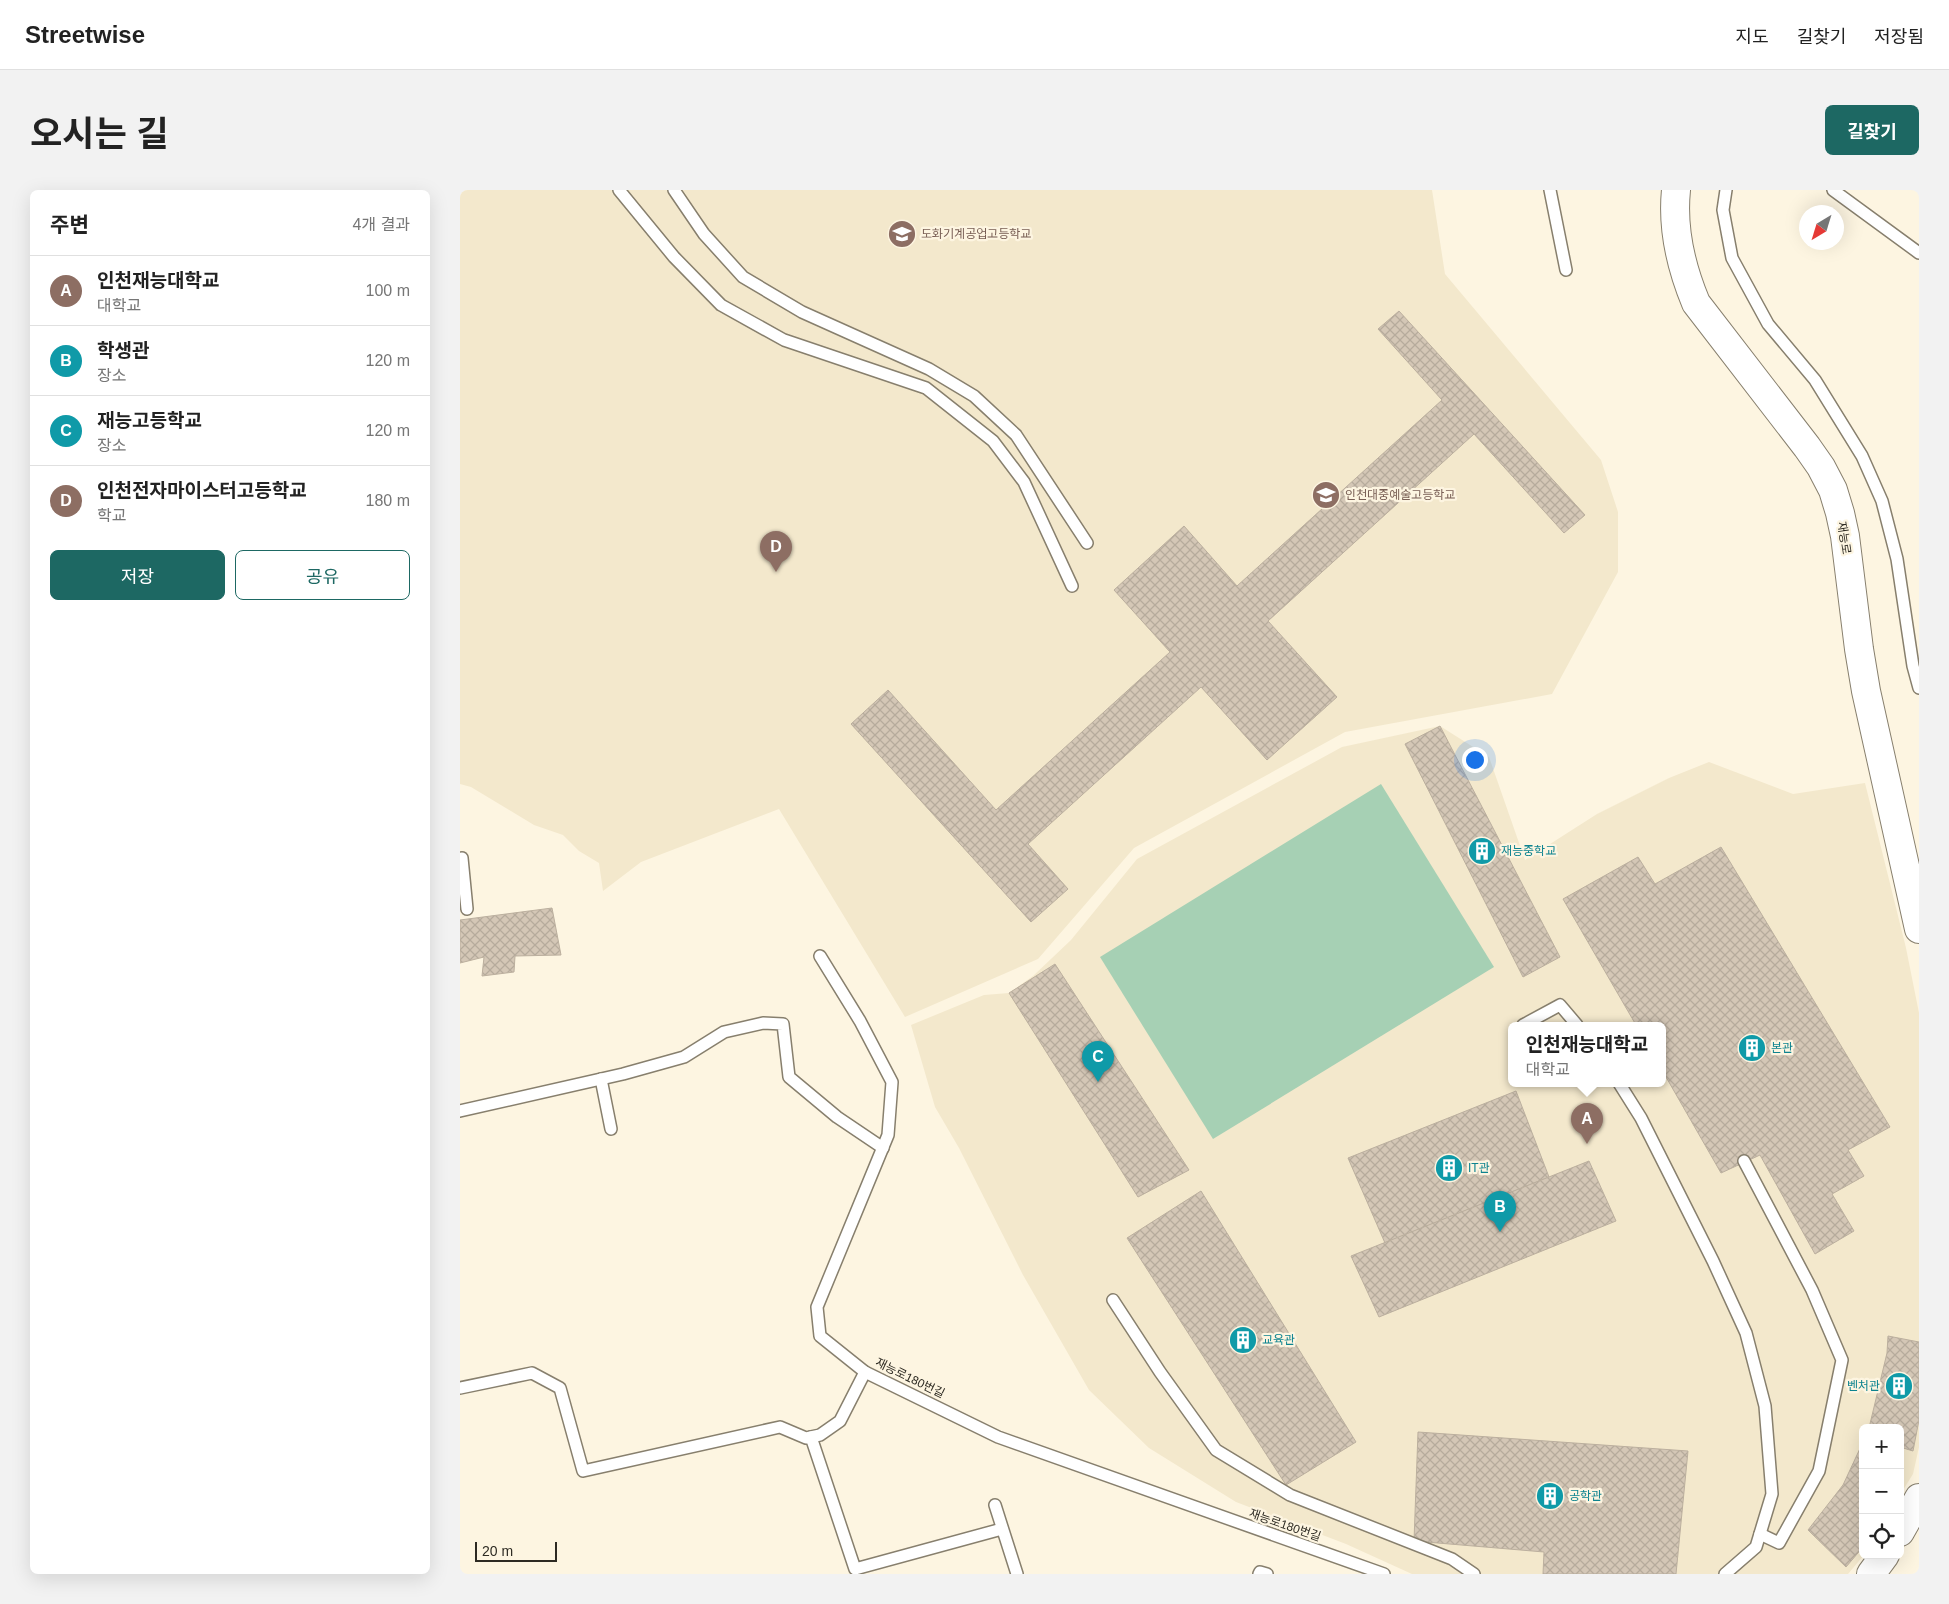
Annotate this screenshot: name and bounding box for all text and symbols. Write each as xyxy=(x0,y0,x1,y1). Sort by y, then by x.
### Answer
text: Streetwise xyxy=(25,21,145,48)
text: 지도 xyxy=(1736,27,1769,47)
text: 길찾기 xyxy=(1797,27,1846,47)
text: 저장됨 xyxy=(1874,27,1924,47)
button: 길찾기 xyxy=(1825,105,1919,155)
text: 오시는 길 xyxy=(30,114,169,153)
north arrow xyxy=(1799,205,1844,250)
text: 주변 xyxy=(50,213,89,236)
text: 4개 결과 xyxy=(352,216,410,233)
school or university icon: 도화기계공업고등학교 xyxy=(887,219,917,249)
place label: 도화기계공업고등학교 xyxy=(921,227,1031,241)
text: 인천재능대학교 xyxy=(97,270,219,291)
text: A xyxy=(60,282,72,299)
text: 100 m xyxy=(366,282,410,299)
text: 대학교 xyxy=(97,297,141,314)
text: 학생관 xyxy=(97,340,149,361)
text: B xyxy=(60,352,72,369)
text: 120 m xyxy=(366,352,410,369)
text: 장소 xyxy=(97,367,126,384)
text: 재능고등학교 xyxy=(97,410,202,431)
text: C xyxy=(60,422,72,439)
text: 120 m xyxy=(366,422,410,439)
text: 장소 xyxy=(97,437,126,454)
text: 인천전자마이스터고등학교 xyxy=(97,480,307,501)
school or university icon: 인천대중예술고등학교 xyxy=(1311,480,1341,510)
place label: 인천대중예술고등학교 xyxy=(1345,488,1455,502)
text: D xyxy=(60,492,72,509)
text: 180 m xyxy=(366,492,410,509)
text: 학교 xyxy=(97,507,126,524)
street label: 재능로 xyxy=(1834,521,1854,555)
pin: D xyxy=(760,531,792,572)
button: 저장 xyxy=(50,550,225,600)
button: 공유 xyxy=(235,550,410,600)
your location xyxy=(1462,747,1488,773)
building icon: 재능중학교 xyxy=(1467,836,1497,866)
place label: 재능중학교 xyxy=(1501,844,1556,858)
popup xyxy=(1508,1022,1666,1087)
building icon: 본관 xyxy=(1737,1033,1767,1063)
text: 인천재능대학교 xyxy=(1526,1034,1648,1055)
pin: C xyxy=(1082,1041,1114,1082)
place label: 본관 xyxy=(1771,1041,1793,1055)
text: 대학교 xyxy=(1526,1061,1570,1078)
pin: A xyxy=(1571,1103,1603,1144)
building icon: IT관 xyxy=(1434,1153,1464,1183)
place label: IT관 xyxy=(1468,1161,1490,1175)
pin: B xyxy=(1484,1191,1516,1232)
building icon: 교육관 xyxy=(1228,1325,1258,1355)
place label: 교육관 xyxy=(1262,1333,1295,1347)
street label: 재능로180번길 xyxy=(873,1355,947,1401)
building icon: 벤처관 xyxy=(1884,1371,1914,1401)
place label: 벤처관 xyxy=(1847,1379,1880,1393)
map controls xyxy=(1859,1424,1904,1559)
button: + xyxy=(1859,1424,1904,1469)
button: − xyxy=(1859,1469,1904,1514)
building icon: 공학관 xyxy=(1535,1481,1565,1511)
place label: 공학관 xyxy=(1569,1489,1602,1503)
street label: 재능로180번길 xyxy=(1247,1506,1323,1544)
button: locate xyxy=(1859,1514,1904,1559)
scale bar xyxy=(475,1539,558,1562)
text: 20 m xyxy=(482,1543,513,1559)

